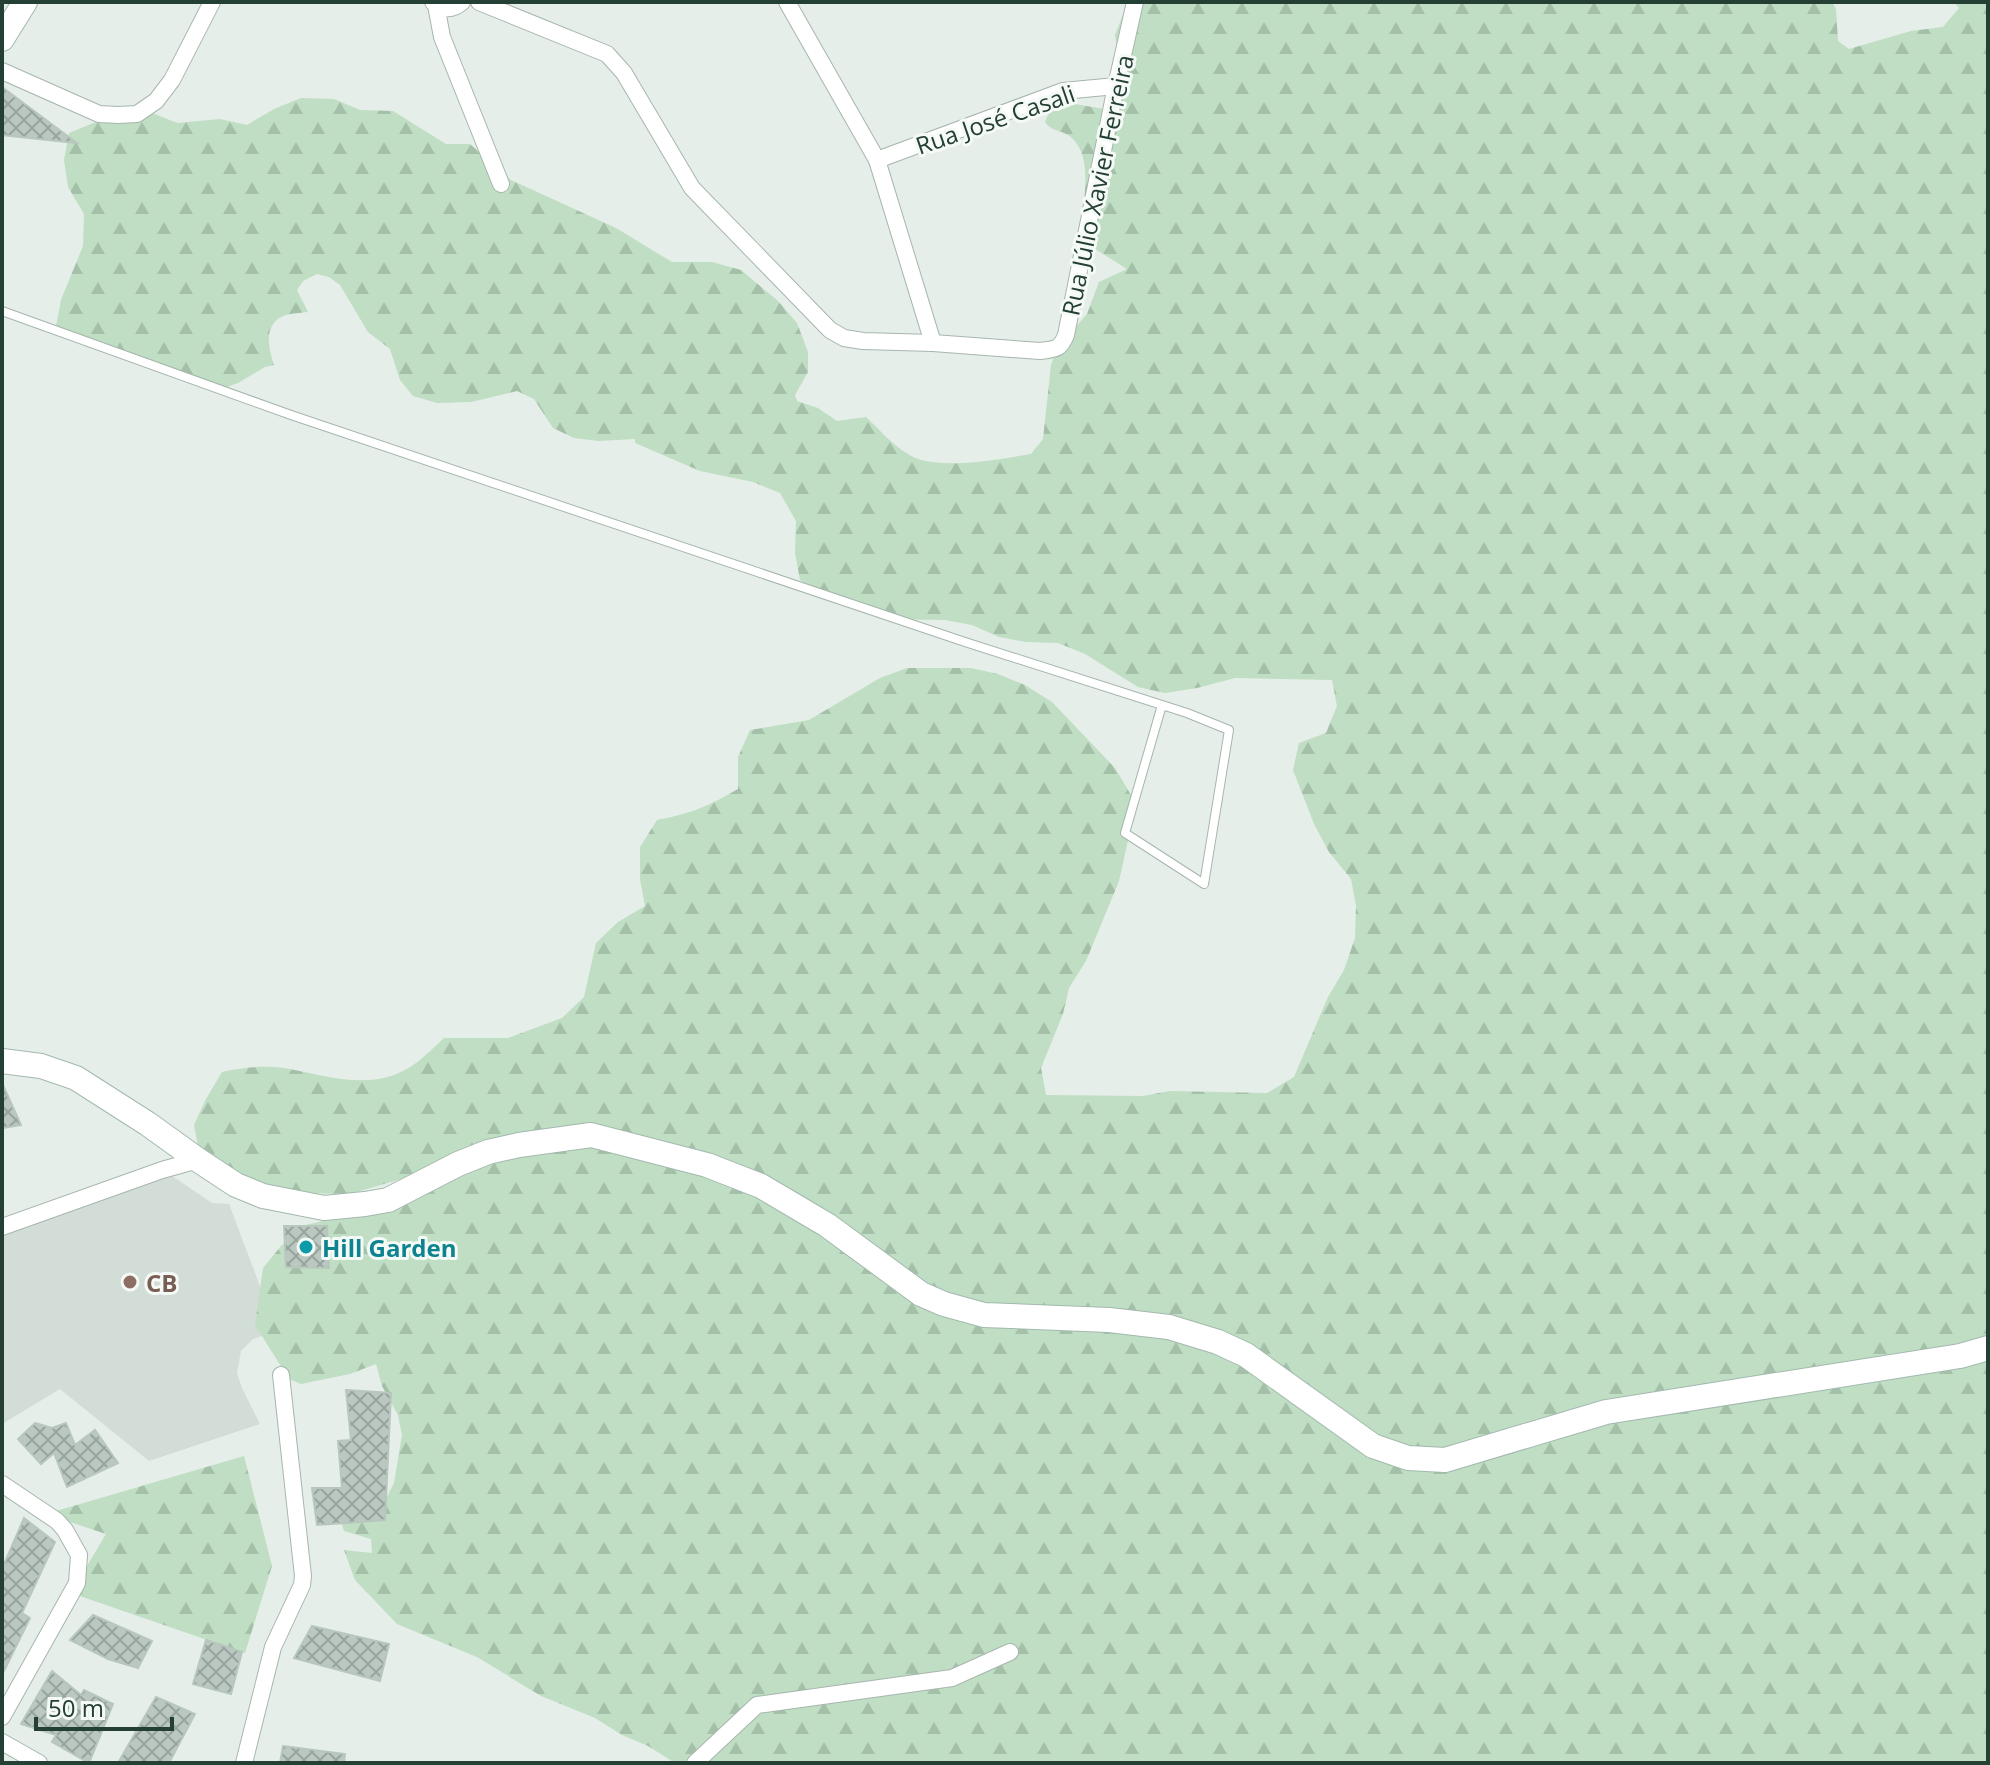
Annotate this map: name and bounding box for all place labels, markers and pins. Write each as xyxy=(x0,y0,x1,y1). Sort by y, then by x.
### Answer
place label: Hill Garden xyxy=(322,1231,456,1264)
marker: Hill Garden xyxy=(297,1238,315,1256)
place label: CB xyxy=(146,1266,177,1299)
marker: CB xyxy=(121,1273,139,1291)

